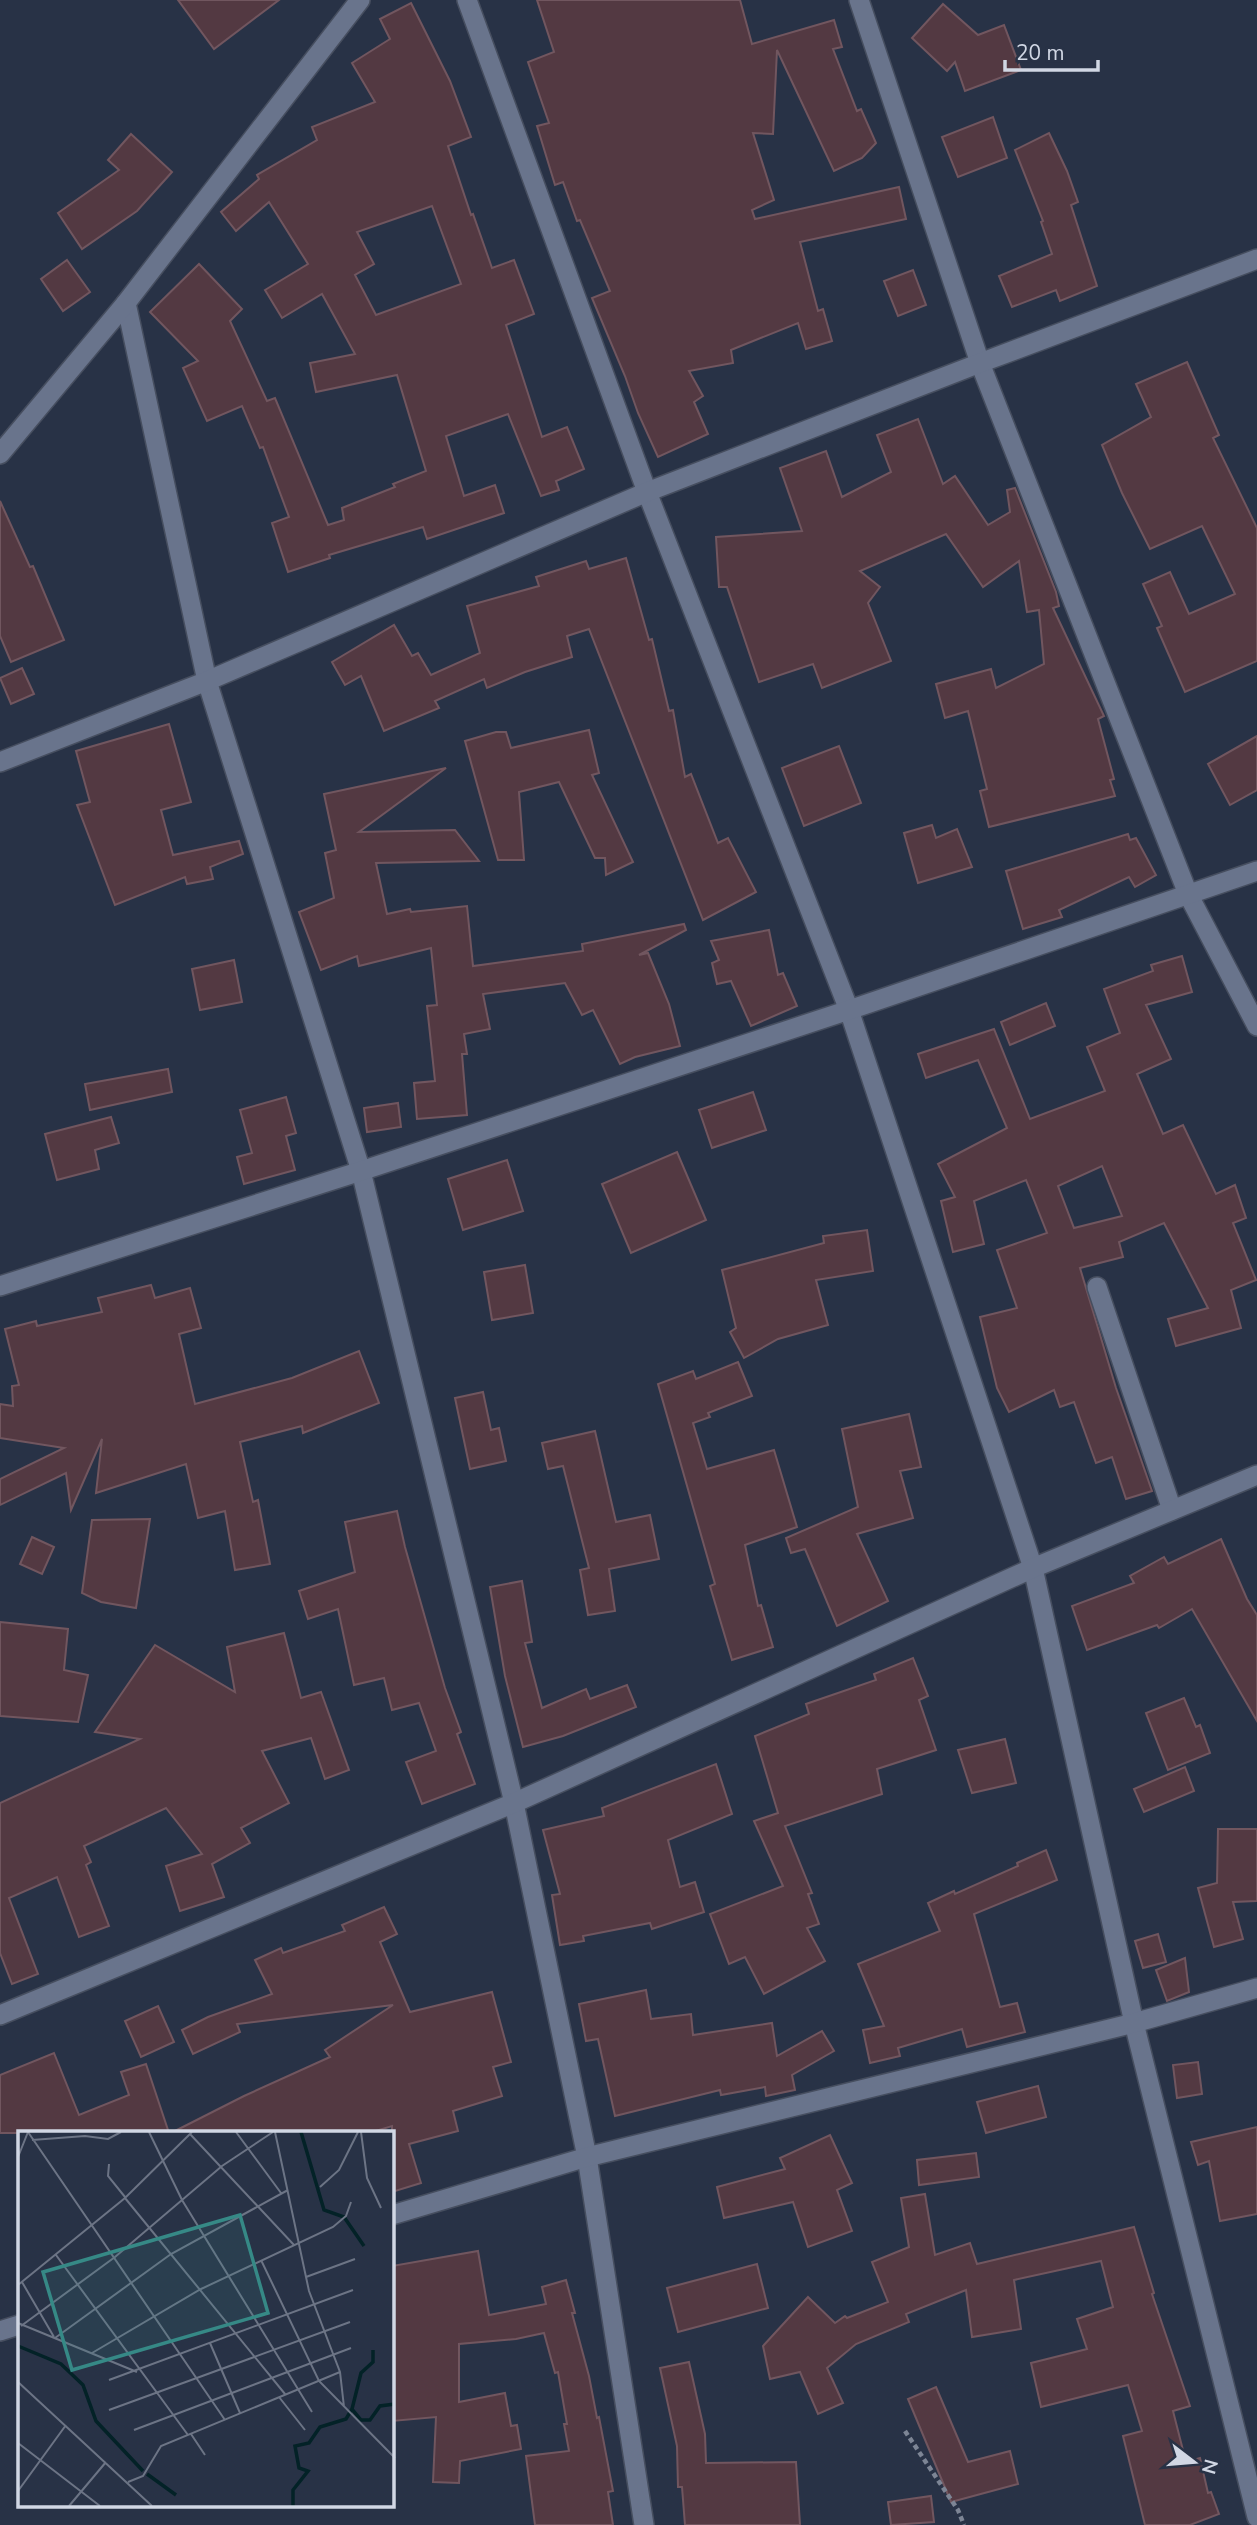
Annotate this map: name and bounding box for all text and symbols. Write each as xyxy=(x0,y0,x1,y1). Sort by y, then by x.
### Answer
scale bar xyxy=(1005,28,1098,72)
text: 20 m xyxy=(1016,39,1065,67)
inset map xyxy=(18,2131,394,2508)
north arrow xyxy=(1159,2427,1229,2497)
text: N xyxy=(1195,2456,1224,2477)

